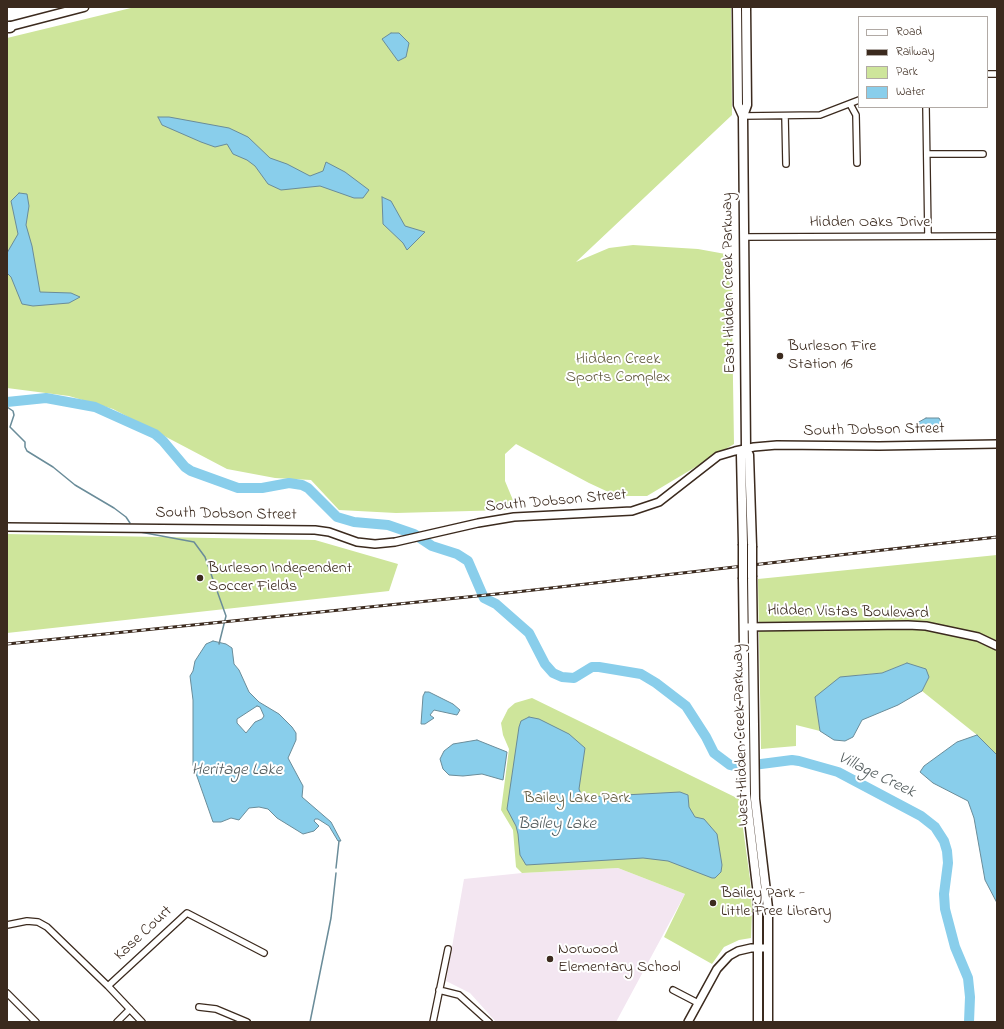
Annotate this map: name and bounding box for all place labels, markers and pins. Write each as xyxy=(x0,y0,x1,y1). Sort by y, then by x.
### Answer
place label: Burleson Fire Station 16 xyxy=(788,337,876,375)
marker: Burleson Fire Station 16 xyxy=(775,351,785,361)
place label: Burleson Independent Soccer Fields xyxy=(208,559,352,597)
marker: Burleson Independent Soccer Fields xyxy=(195,573,205,583)
place label: Bailey Park - Little Free Library xyxy=(721,884,831,922)
marker: Bailey Park - Little Free Library xyxy=(708,898,718,908)
place label: Norwood Elementary School xyxy=(558,940,681,978)
marker: Norwood Elementary School xyxy=(545,954,555,964)

